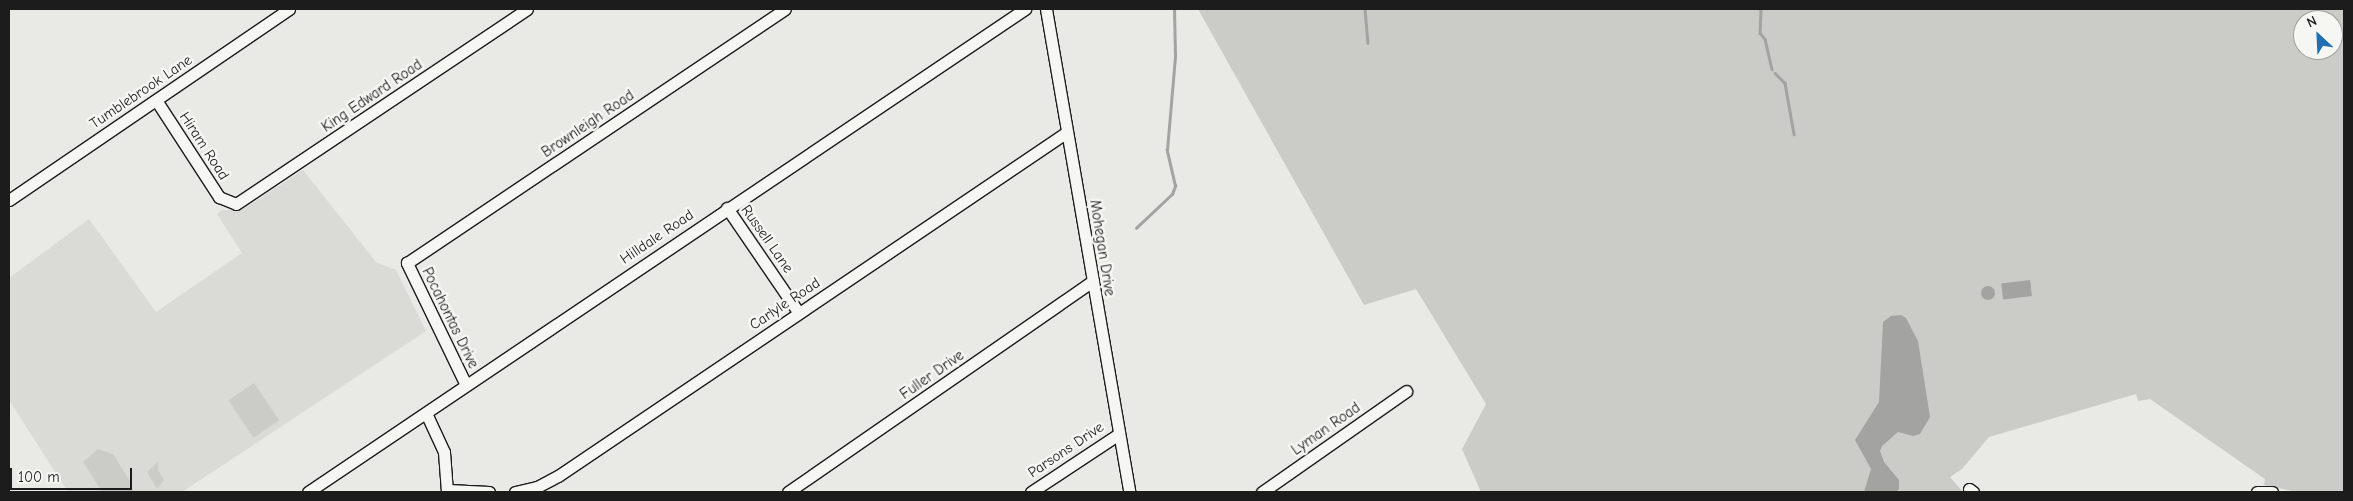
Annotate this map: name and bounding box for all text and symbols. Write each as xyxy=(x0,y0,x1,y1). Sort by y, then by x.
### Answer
north arrow xyxy=(2293,10,2343,60)
text: N xyxy=(2304,12,2320,31)
street label: Tumblebrook Lane xyxy=(86,51,196,133)
street label: King Edward Road xyxy=(318,56,426,136)
street label: Brownleigh Road xyxy=(538,86,638,162)
street label: Hiram Road xyxy=(175,109,233,183)
street label: Mohegan Drive xyxy=(1085,199,1119,297)
street label: Russell Lane xyxy=(737,202,797,276)
street label: Hilldale Road xyxy=(617,206,697,268)
street label: Pocahontas Drive xyxy=(418,265,482,371)
street label: Carlyle Road xyxy=(746,274,824,334)
street label: Fuller Drive xyxy=(897,347,967,403)
street label: Lyman Road xyxy=(1288,399,1364,459)
street label: Parsons Drive xyxy=(1025,418,1107,482)
scale bar xyxy=(12,458,135,490)
text: 100 m xyxy=(18,468,60,486)

